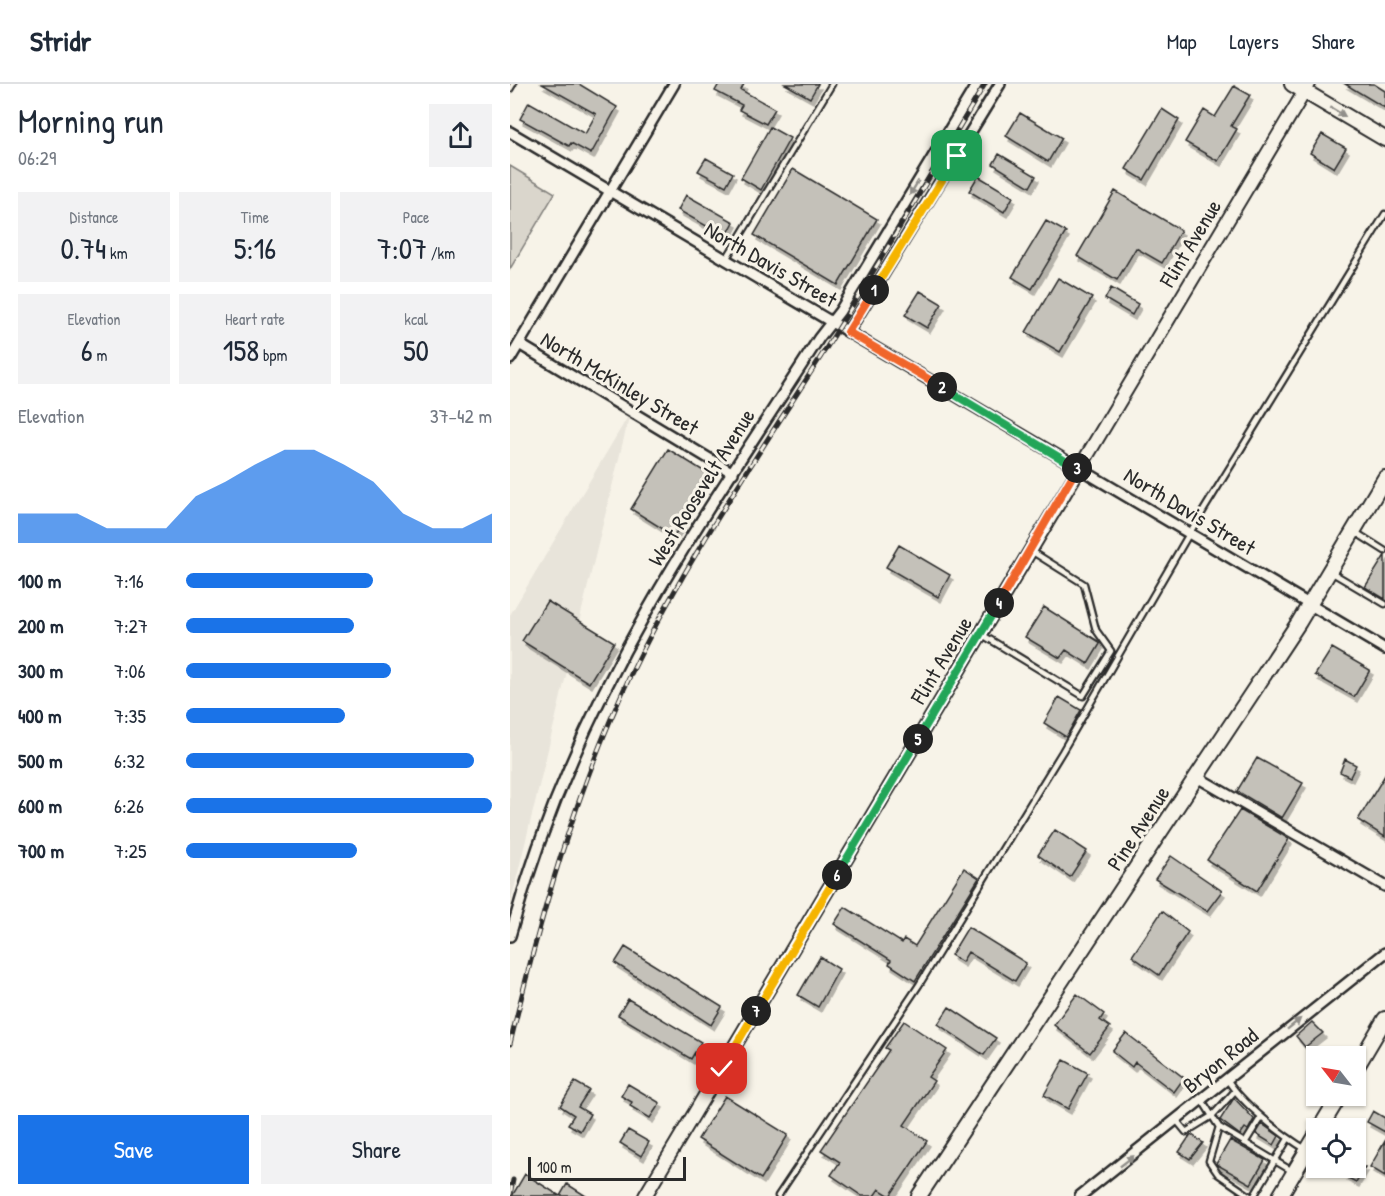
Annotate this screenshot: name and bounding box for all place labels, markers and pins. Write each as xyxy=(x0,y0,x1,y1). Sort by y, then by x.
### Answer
pin xyxy=(931,130,982,181)
pin: 1 xyxy=(859,275,889,305)
pin: 2 xyxy=(927,372,957,402)
pin: 3 xyxy=(1062,453,1092,483)
pin: 4 xyxy=(984,588,1014,618)
pin: 5 xyxy=(903,724,933,754)
pin: 6 xyxy=(822,860,852,890)
pin: 7 xyxy=(741,996,771,1026)
pin xyxy=(696,1043,747,1094)

